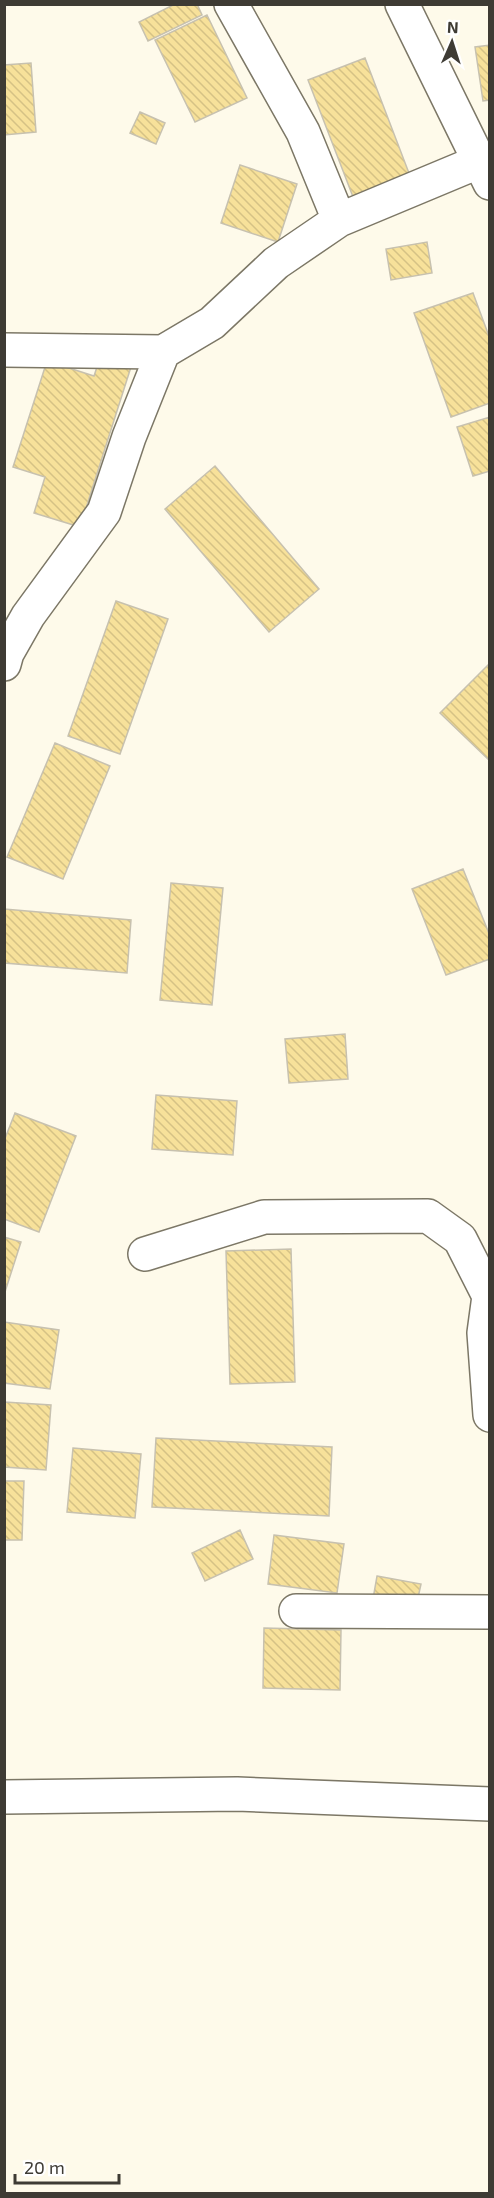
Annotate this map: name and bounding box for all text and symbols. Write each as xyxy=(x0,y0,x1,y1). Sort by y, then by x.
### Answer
north arrow xyxy=(422,12,482,72)
text: N xyxy=(447,17,459,36)
scale bar xyxy=(15,2147,118,2185)
text: 20 m xyxy=(24,2156,65,2178)

